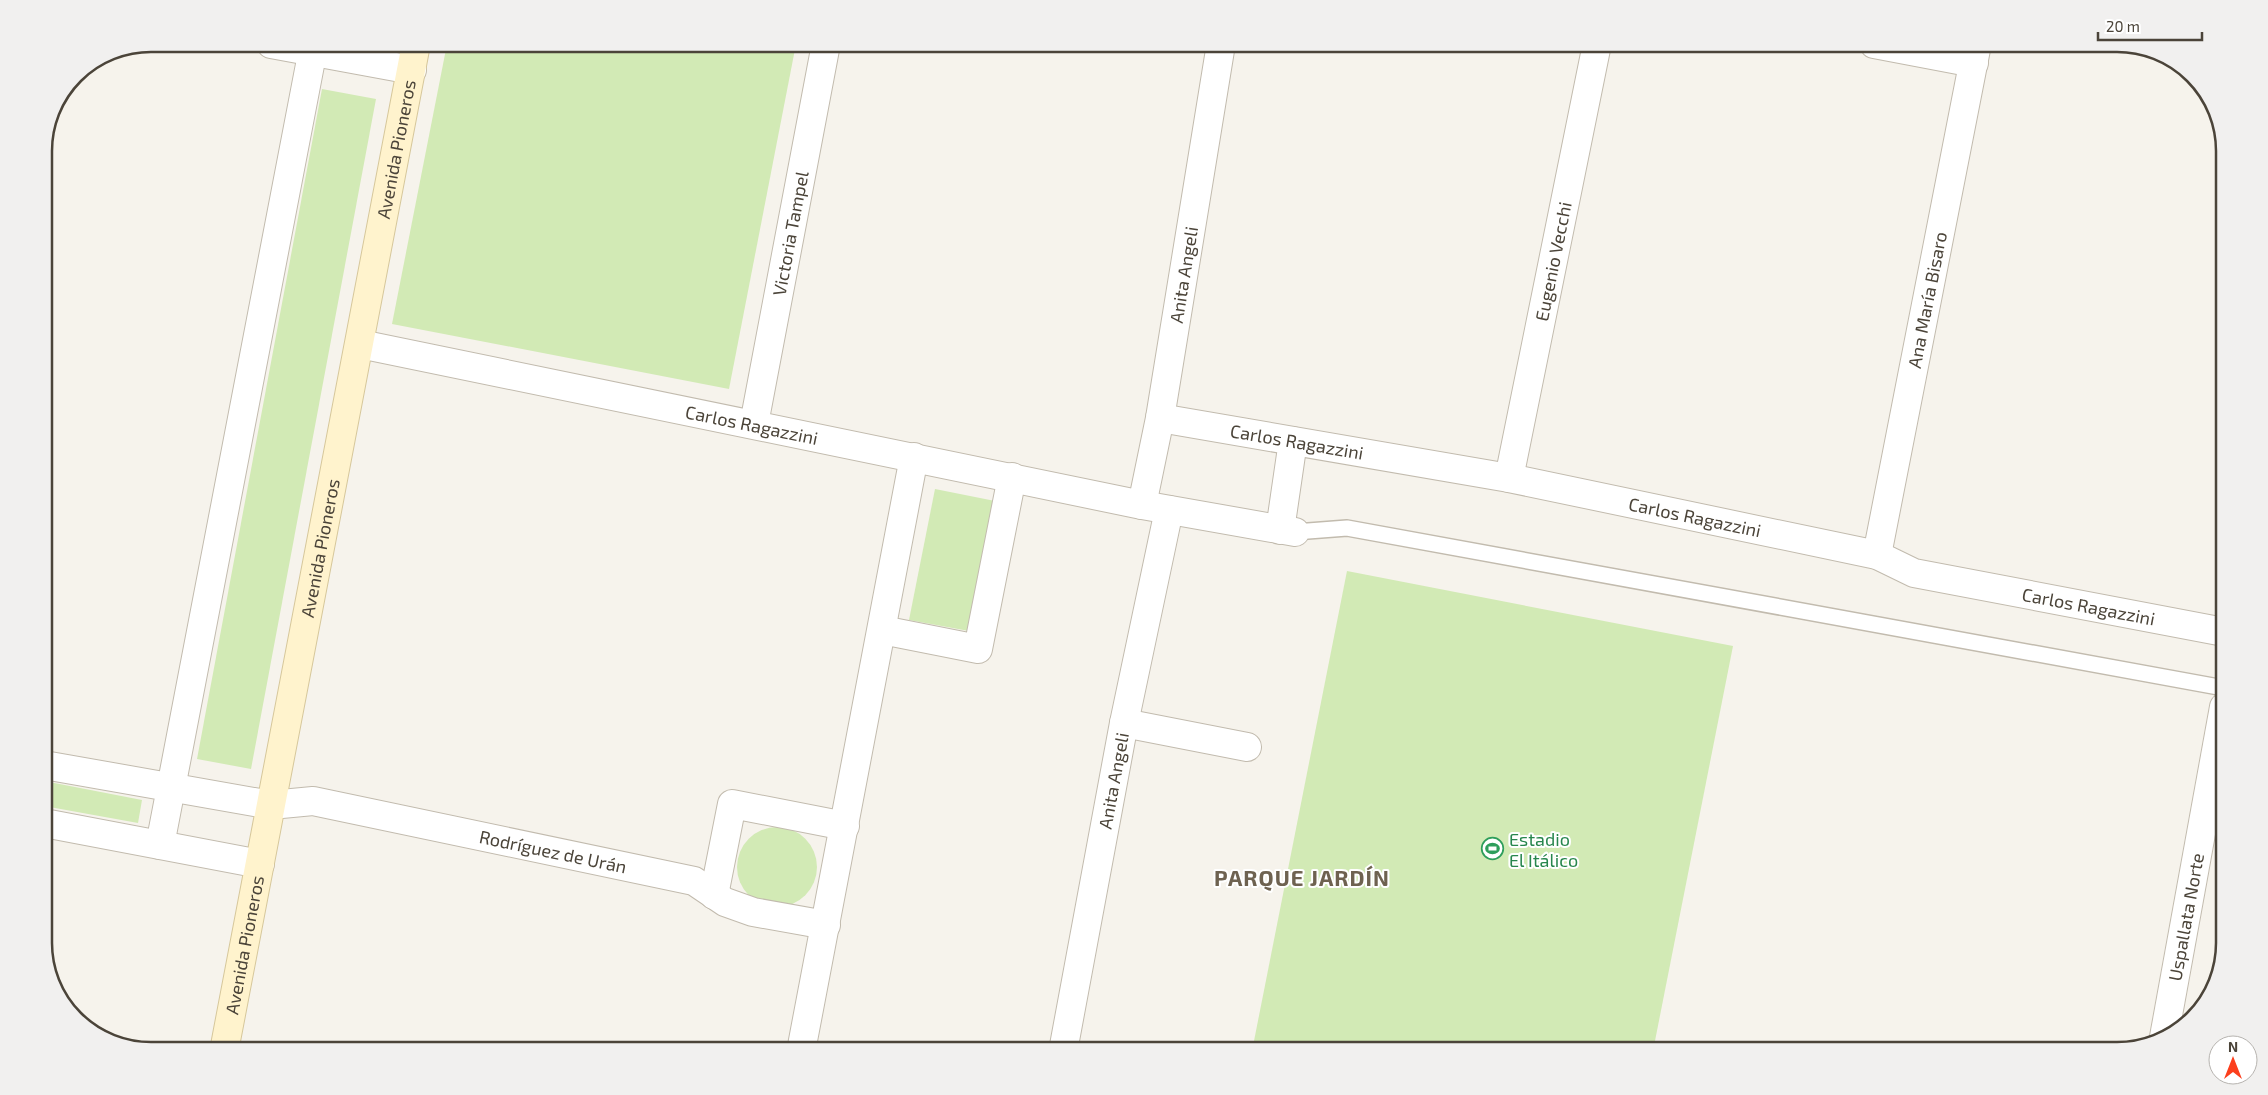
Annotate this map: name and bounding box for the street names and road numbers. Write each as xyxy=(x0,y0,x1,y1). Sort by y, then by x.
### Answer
street label: Avenida Pioneros xyxy=(372,78,420,221)
street label: Victoria Tampel xyxy=(768,169,813,298)
street label: Eugenio Vecchi xyxy=(1530,200,1576,323)
street label: Anita Angeli xyxy=(1165,225,1202,325)
street label: Ana María Bisaro xyxy=(1903,230,1951,370)
street label: Carlos Ragazzini xyxy=(684,400,820,449)
street label: Carlos Ragazzini xyxy=(1229,419,1365,464)
street label: Avenida Pioneros xyxy=(296,477,344,619)
street label: Carlos Ragazzini xyxy=(1627,492,1763,541)
street label: Carlos Ragazzini xyxy=(2020,583,2157,630)
street label: Anita Angeli xyxy=(1094,731,1133,831)
street label: Rodríguez de Urán xyxy=(477,825,629,878)
street label: Uspallata Norte xyxy=(2163,851,2208,983)
street label: Avenida Pioneros xyxy=(220,874,268,1016)

